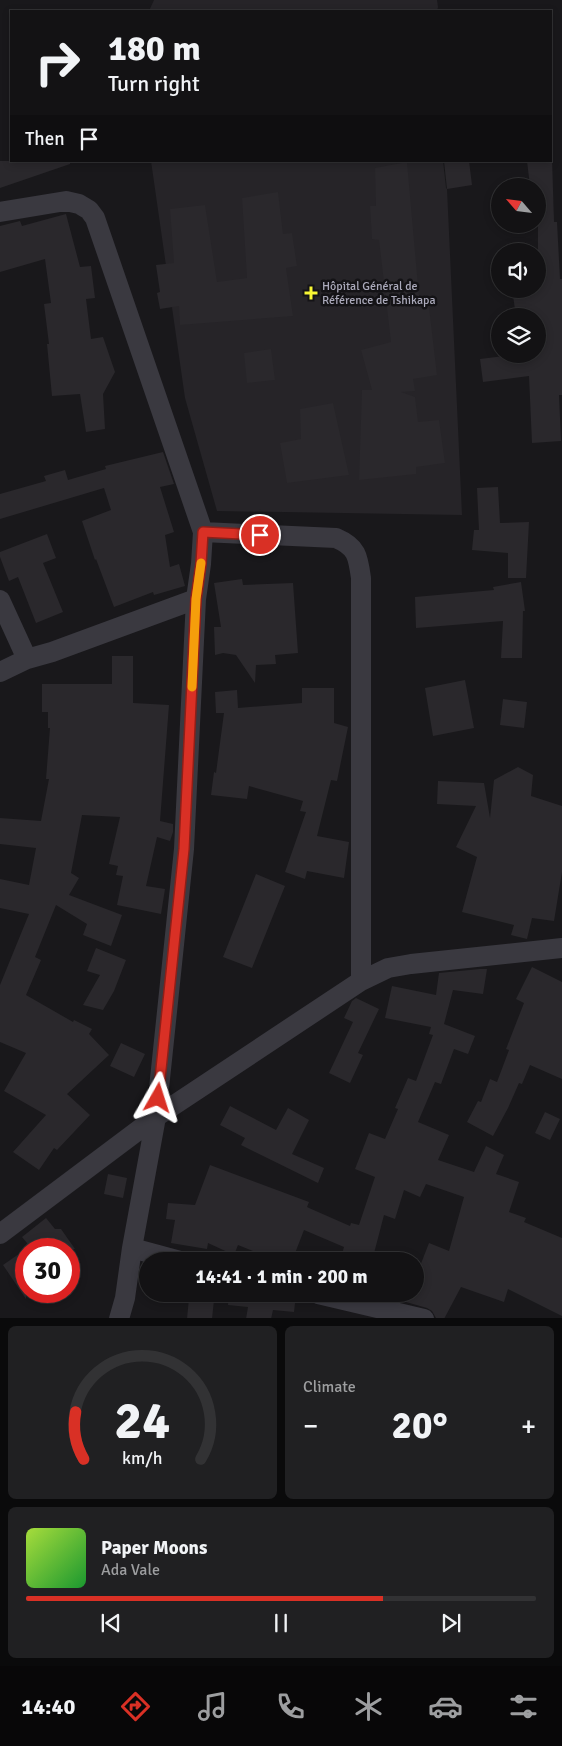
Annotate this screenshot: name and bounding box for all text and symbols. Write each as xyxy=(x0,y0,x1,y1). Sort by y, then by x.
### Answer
text: 180 m xyxy=(108,27,201,70)
icon: right xyxy=(25,30,90,95)
text: Turn right xyxy=(108,70,200,97)
icon: arrive xyxy=(75,125,103,153)
text: Then xyxy=(25,127,65,151)
north arrow xyxy=(491,178,546,232)
map controls xyxy=(491,178,546,363)
button: sound xyxy=(491,243,546,298)
place label: Hôpital Général de Référence de Tshikapa xyxy=(322,279,436,308)
marker: Hôpital Général de Référence de Tshikapa xyxy=(304,286,318,300)
button: layers xyxy=(491,308,546,363)
pin xyxy=(239,514,281,556)
icon: arrive xyxy=(246,521,274,549)
position arrow xyxy=(131,1071,183,1123)
speed limit sign: 30 xyxy=(15,1238,80,1303)
text: 14:41 · 1 min · 200 m xyxy=(195,1265,368,1289)
text: Climate xyxy=(303,1377,356,1397)
text: 24 xyxy=(114,1389,171,1453)
text: 20° xyxy=(391,1402,448,1449)
text: − xyxy=(303,1409,318,1443)
text: + xyxy=(521,1409,536,1443)
text: km/h xyxy=(122,1447,163,1469)
text: Paper Moons xyxy=(101,1536,207,1560)
text: Ada Vale xyxy=(101,1560,160,1580)
icon: previous xyxy=(97,1609,125,1637)
icon: pause xyxy=(267,1609,295,1637)
icon: next xyxy=(437,1609,465,1637)
icon: directions xyxy=(118,1689,153,1724)
icon: music xyxy=(195,1689,230,1724)
icon: phone xyxy=(273,1689,308,1724)
icon: climate xyxy=(351,1689,386,1724)
icon: car xyxy=(428,1689,463,1724)
icon: filters xyxy=(506,1689,541,1724)
text: 14:40 xyxy=(21,1693,75,1720)

